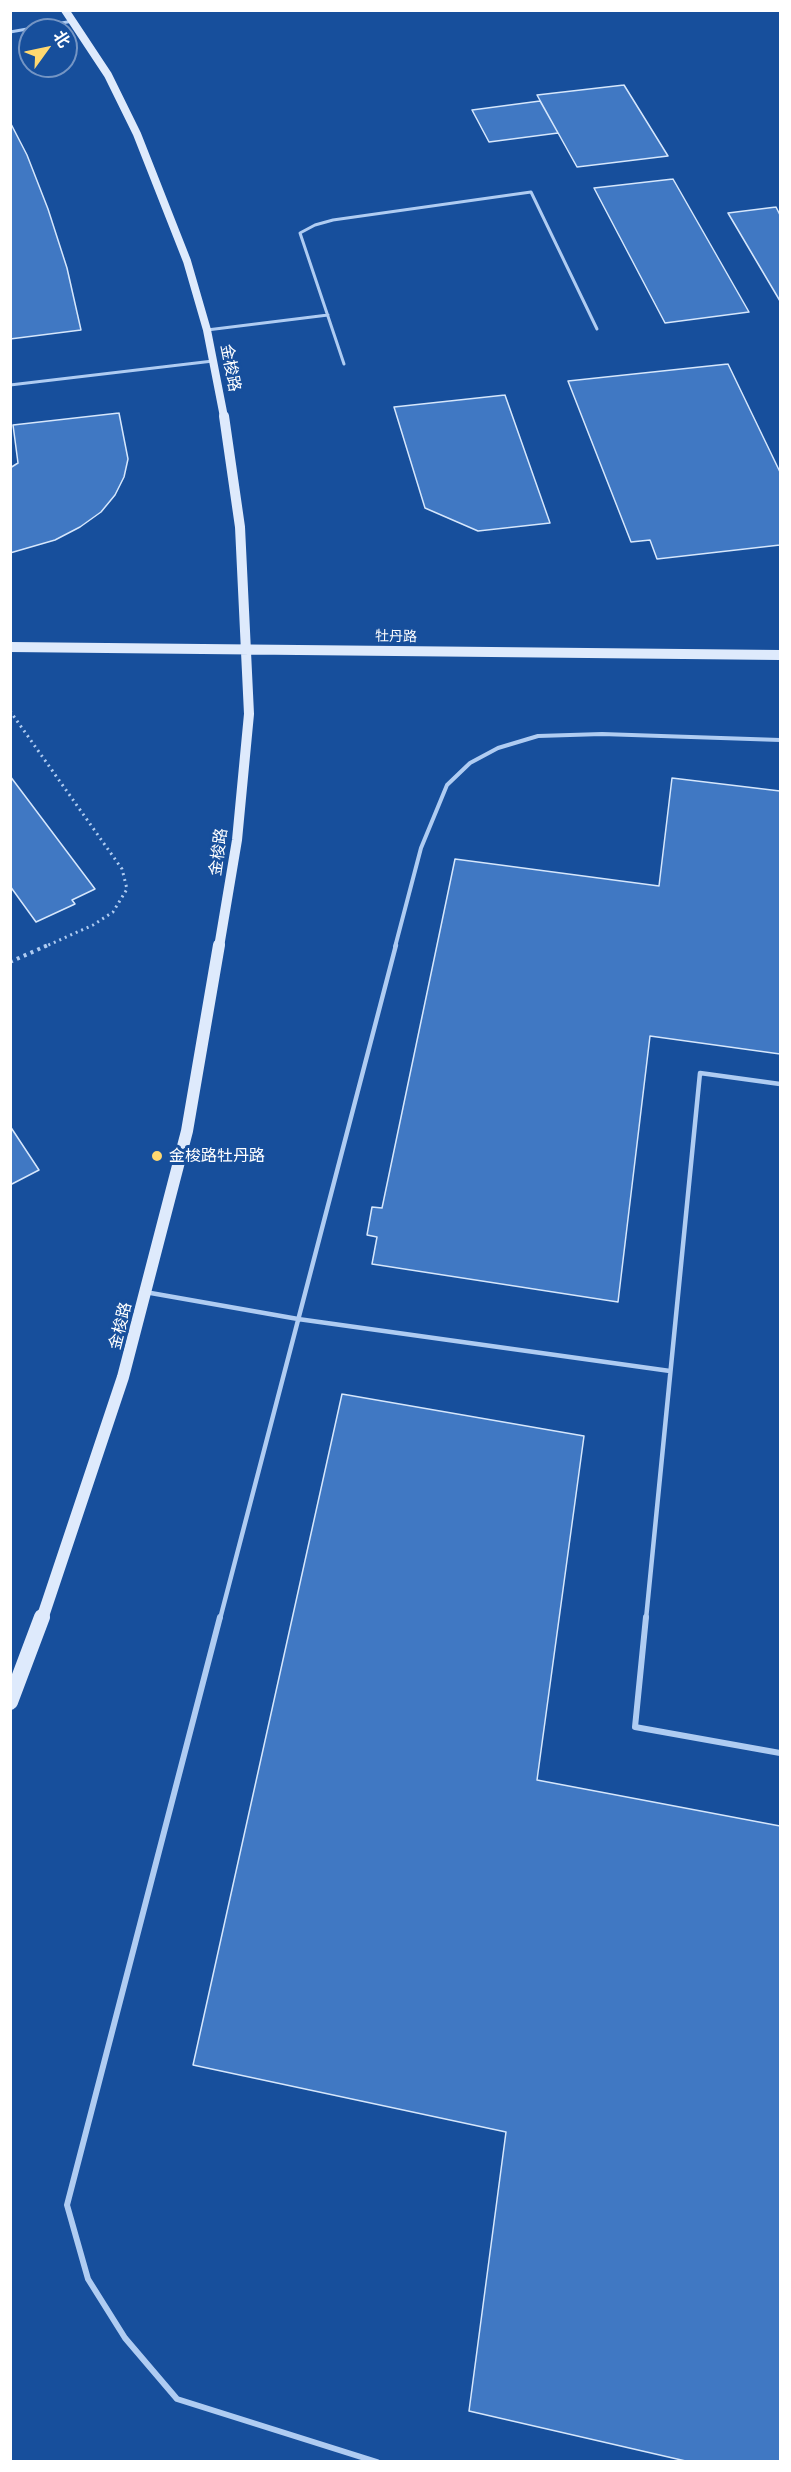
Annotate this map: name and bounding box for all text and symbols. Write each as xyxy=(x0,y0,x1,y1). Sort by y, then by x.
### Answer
north arrow xyxy=(18,18,78,78)
text: 北 xyxy=(50,27,74,51)
street label: 金梭路 xyxy=(216,343,244,393)
street label: 牡丹路 xyxy=(375,628,417,646)
street label: 金梭路 xyxy=(206,827,232,877)
place label: 金梭路牡丹路 xyxy=(169,1146,265,1166)
marker: 金梭路牡丹路 xyxy=(150,1149,164,1163)
street label: 金梭路 xyxy=(106,1300,136,1352)

